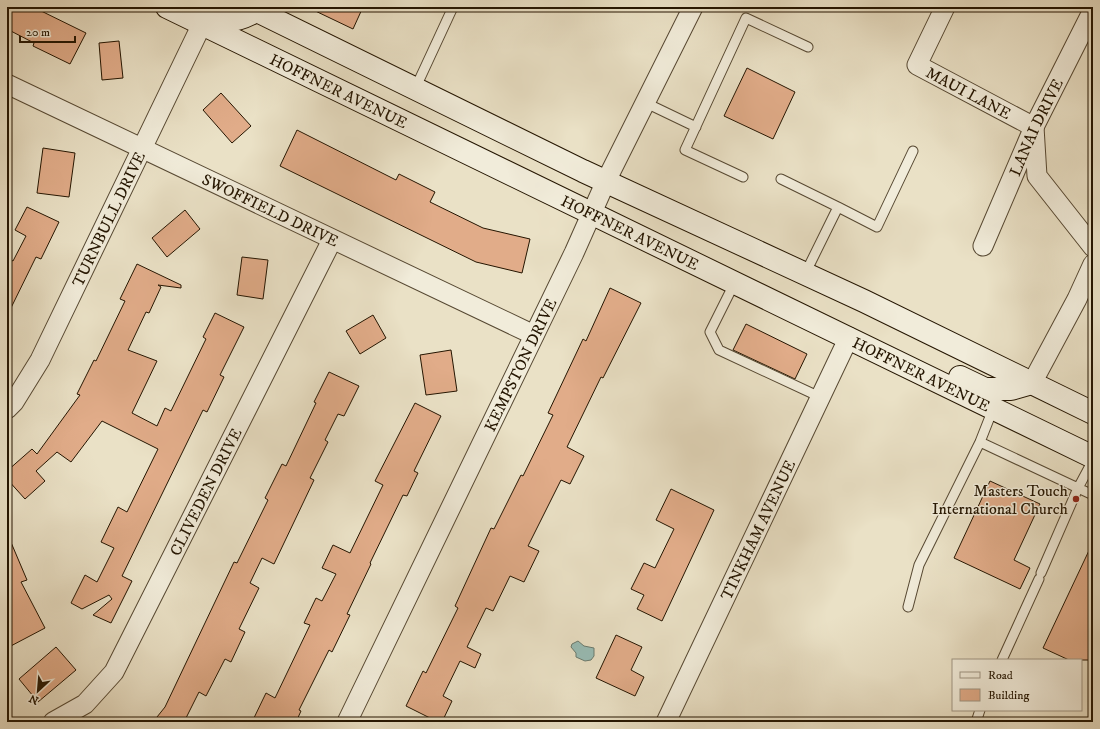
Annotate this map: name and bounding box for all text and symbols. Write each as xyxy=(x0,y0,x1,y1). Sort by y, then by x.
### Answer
scale bar xyxy=(20,18,75,44)
text: 20 m xyxy=(26,25,50,40)
street label: HOFFNER AVENUE xyxy=(266,49,410,133)
street label: MAUI LANE xyxy=(922,63,1014,124)
street label: LANAI DRIVE xyxy=(1005,75,1068,179)
street label: TURNBULL DRIVE xyxy=(68,148,150,290)
street label: SWOFFIELD DRIVE xyxy=(199,169,342,252)
street label: HOFFNER AVENUE xyxy=(558,191,702,275)
street label: KEMPSTON DRIVE xyxy=(480,295,561,435)
street label: HOFFNER AVENUE xyxy=(849,333,993,417)
street label: CLIVEDEN DRIVE xyxy=(165,425,246,559)
street label: TINKHAM AVENUE xyxy=(717,457,800,603)
place label: Masters Touch International Church xyxy=(932,481,1069,519)
marker: Masters Touch International Church xyxy=(1071,494,1081,504)
legend xyxy=(952,659,1082,711)
text: Road xyxy=(988,668,1013,683)
north arrow xyxy=(18,671,58,711)
text: Building xyxy=(988,688,1029,703)
text: N xyxy=(27,691,41,707)

